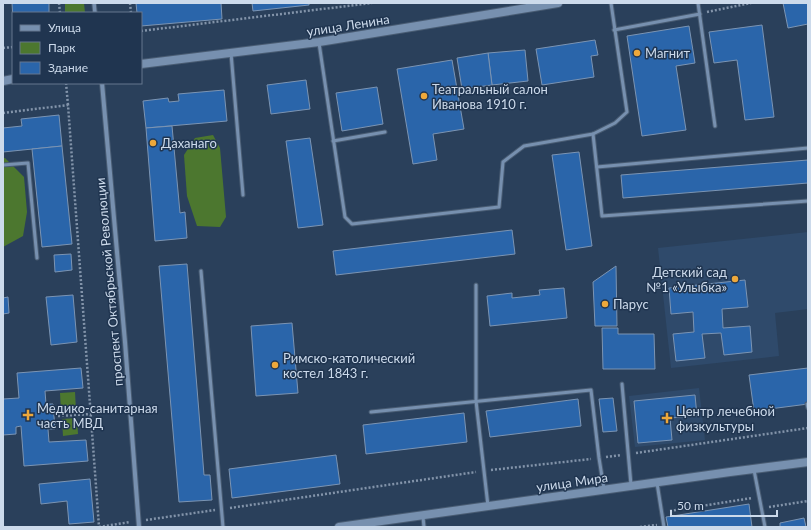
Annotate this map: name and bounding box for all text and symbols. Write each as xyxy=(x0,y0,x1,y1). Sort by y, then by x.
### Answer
street label: улица Ленина xyxy=(306,11,390,39)
legend xyxy=(12,12,142,84)
text: Улица xyxy=(48,20,81,35)
text: Парк xyxy=(48,40,76,55)
place label: Магнит xyxy=(645,45,691,61)
marker: Магнит xyxy=(632,48,642,58)
text: Здание xyxy=(48,60,88,75)
place label: Театральный салон Иванова 1910 г. xyxy=(432,81,548,112)
marker: Театральный салон Иванова 1910 г. xyxy=(419,91,429,101)
place label: Даханаго xyxy=(161,135,217,151)
marker: Даханаго xyxy=(148,138,158,148)
street label: проспект Октябрьской Революции xyxy=(92,177,126,387)
place label: Детский сад №1 «Улыбка» xyxy=(646,264,727,295)
marker: Детский сад №1 «Улыбка» xyxy=(730,274,740,284)
place label: Парус xyxy=(613,296,649,312)
marker: Парус xyxy=(600,299,610,309)
place label: Римско-католический костел 1843 г. xyxy=(283,350,415,381)
marker: Римско-католический костел 1843 г. xyxy=(270,360,280,370)
place label: Медико-санитарная часть МВД xyxy=(37,400,158,431)
place label: Центр лечебной физкультуры xyxy=(676,403,775,434)
marker: Медико-санитарная часть МВД xyxy=(22,409,34,421)
marker: Центр лечебной физкультуры xyxy=(661,412,673,424)
street label: улица Мира xyxy=(535,469,609,495)
scale bar xyxy=(671,492,777,518)
text: 50 m xyxy=(677,498,704,513)

